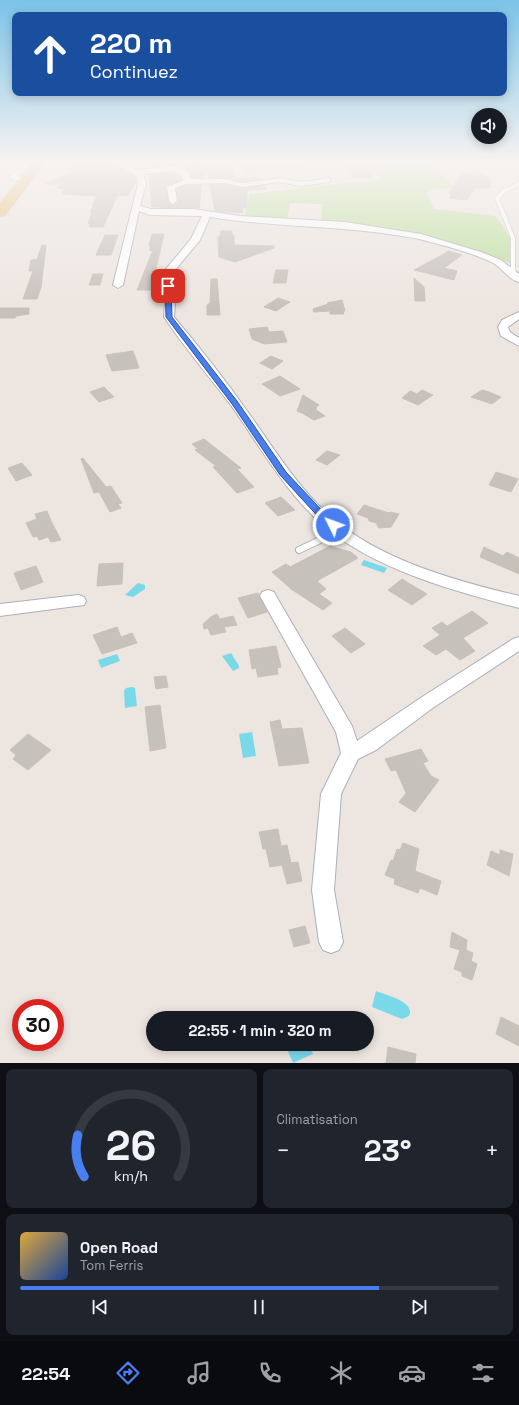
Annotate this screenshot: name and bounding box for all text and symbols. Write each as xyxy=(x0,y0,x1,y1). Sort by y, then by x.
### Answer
text: 220 m xyxy=(90,25,172,61)
icon: ahead xyxy=(24,28,76,80)
text: Continuez xyxy=(90,60,178,83)
map controls xyxy=(471,108,507,144)
button: sound xyxy=(471,108,507,144)
pin xyxy=(151,269,185,303)
icon: arrive xyxy=(157,275,179,297)
position arrow xyxy=(312,504,354,546)
speed limit sign: 30 xyxy=(12,999,64,1051)
text: 22:55 · 1 min · 320 m xyxy=(188,1021,332,1040)
text: Climatisation xyxy=(277,1111,358,1128)
text: 26 xyxy=(106,1118,156,1171)
text: 23° xyxy=(364,1131,412,1170)
text: − xyxy=(277,1136,290,1164)
text: + xyxy=(485,1136,499,1164)
text: km/h xyxy=(114,1166,148,1184)
text: Open Road xyxy=(80,1238,158,1257)
text: Tom Ferris xyxy=(80,1257,143,1274)
icon: previous xyxy=(89,1296,111,1318)
icon: pause xyxy=(248,1296,270,1318)
icon: next xyxy=(408,1296,430,1318)
icon: directions xyxy=(114,1359,142,1387)
icon: music xyxy=(185,1359,213,1387)
icon: phone xyxy=(256,1359,284,1387)
icon: climate xyxy=(327,1359,355,1387)
icon: car xyxy=(398,1359,426,1387)
icon: filters xyxy=(469,1359,497,1387)
text: 22:54 xyxy=(22,1362,71,1385)

